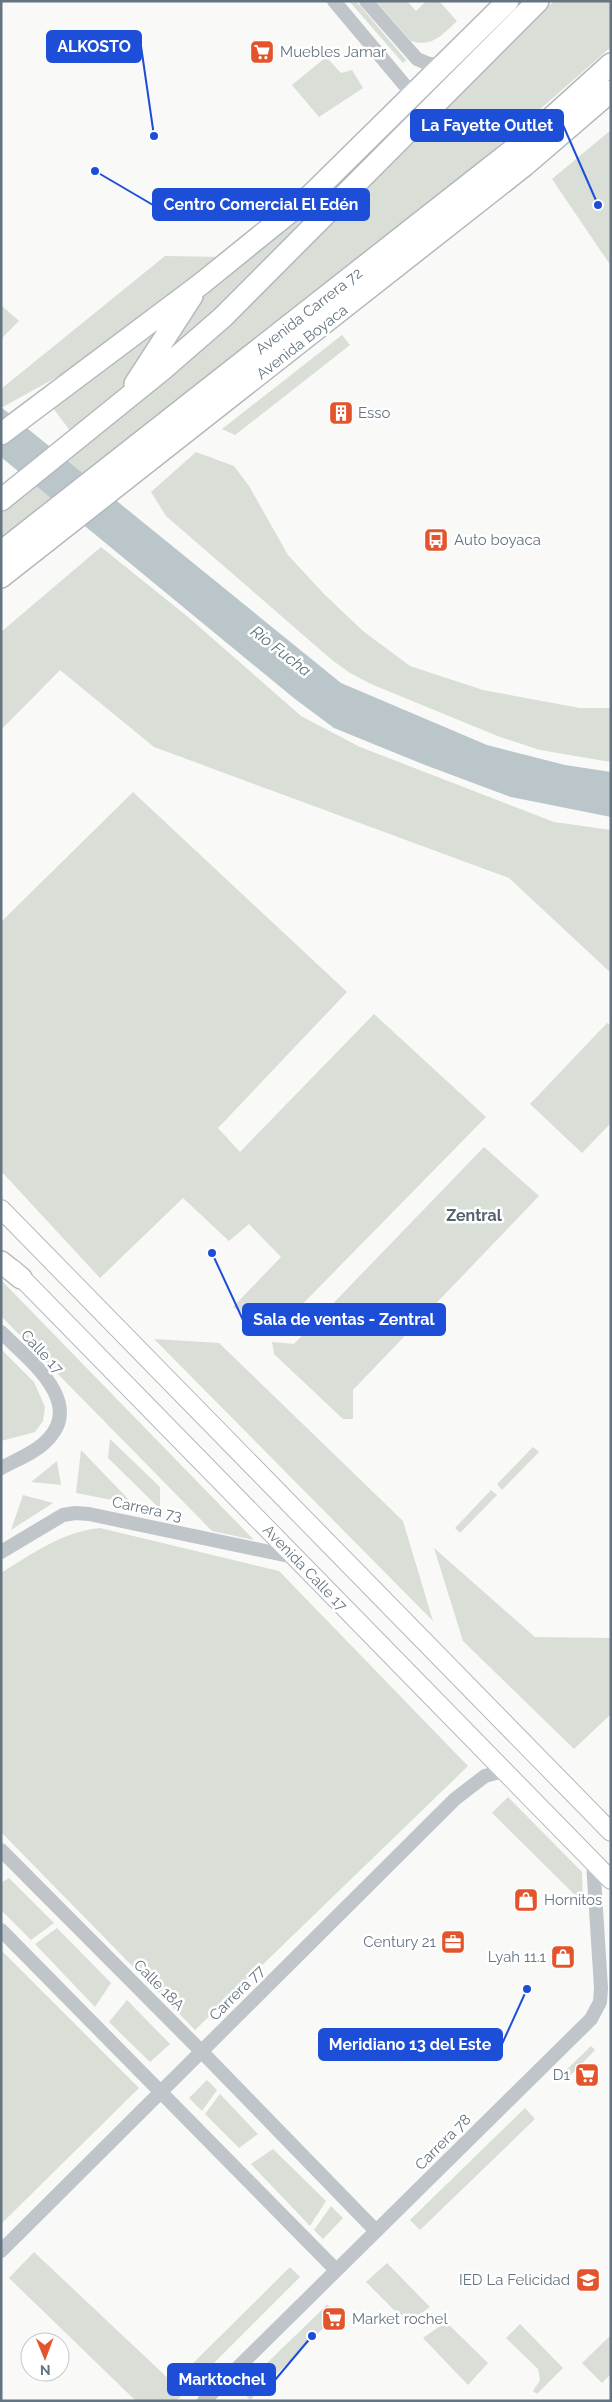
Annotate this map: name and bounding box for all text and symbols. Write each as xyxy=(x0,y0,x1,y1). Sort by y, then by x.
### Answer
callout: ALKOSTO xyxy=(47,31,141,62)
text: ALKOSTO xyxy=(57,37,131,56)
supermarket icon: Muebles Jamar xyxy=(249,39,275,65)
place label: Muebles Jamar xyxy=(280,43,387,61)
callout: La Fayette Outlet xyxy=(411,110,563,141)
text: La Fayette Outlet xyxy=(421,116,553,135)
callout: Centro Comercial El Edén xyxy=(153,189,369,220)
text: Centro Comercial El Edén xyxy=(163,195,359,214)
street label: Avenida Carrera 72 xyxy=(252,264,366,358)
street label: Avenida Boyaca xyxy=(253,301,351,383)
building icon: Esso xyxy=(328,400,354,426)
place label: Esso xyxy=(358,404,391,422)
bus stop icon: Auto boyaca xyxy=(423,527,449,553)
place label: Auto boyaca xyxy=(454,531,541,549)
water label: Río Fucha xyxy=(247,622,315,681)
district label: Zentral xyxy=(446,1206,503,1225)
callout: Sala de ventas - Zentral xyxy=(243,1304,445,1335)
text: Sala de ventas - Zentral xyxy=(253,1310,436,1329)
street label: Calle 17 xyxy=(17,1326,67,1378)
street label: Carrera 73 xyxy=(110,1493,184,1525)
street label: Avenida Calle 17 xyxy=(259,1521,351,1615)
shop icon: Hornitos xyxy=(513,1887,539,1913)
place label: Hornitos xyxy=(544,1891,602,1909)
office icon: Century 21 xyxy=(440,1929,466,1955)
place label: Century 21 xyxy=(363,1933,437,1951)
shop icon: Lyah 11.1 xyxy=(550,1944,576,1970)
place label: Lyah 11.1 xyxy=(488,1948,547,1966)
street label: Calle 18A xyxy=(130,1956,188,2014)
street label: Carrera 77 xyxy=(206,1962,268,2024)
callout: Meridiano 13 del Este xyxy=(319,2029,502,2060)
text: Meridiano 13 del Este xyxy=(329,2035,492,2054)
supermarket icon: D1 xyxy=(574,2062,600,2088)
place label: D1 xyxy=(553,2066,571,2084)
street label: Carrera 78 xyxy=(411,2110,475,2174)
school or university icon: IED La Felicidad xyxy=(575,2267,601,2293)
place label: IED La Felicidad xyxy=(459,2271,570,2289)
supermarket icon: Market rochel xyxy=(321,2306,347,2332)
place label: Market rochel xyxy=(352,2310,448,2328)
north arrow xyxy=(20,2332,70,2382)
text: N xyxy=(40,2362,51,2378)
callout: Marktochel xyxy=(168,2364,275,2395)
text: Marktochel xyxy=(178,2370,266,2389)

